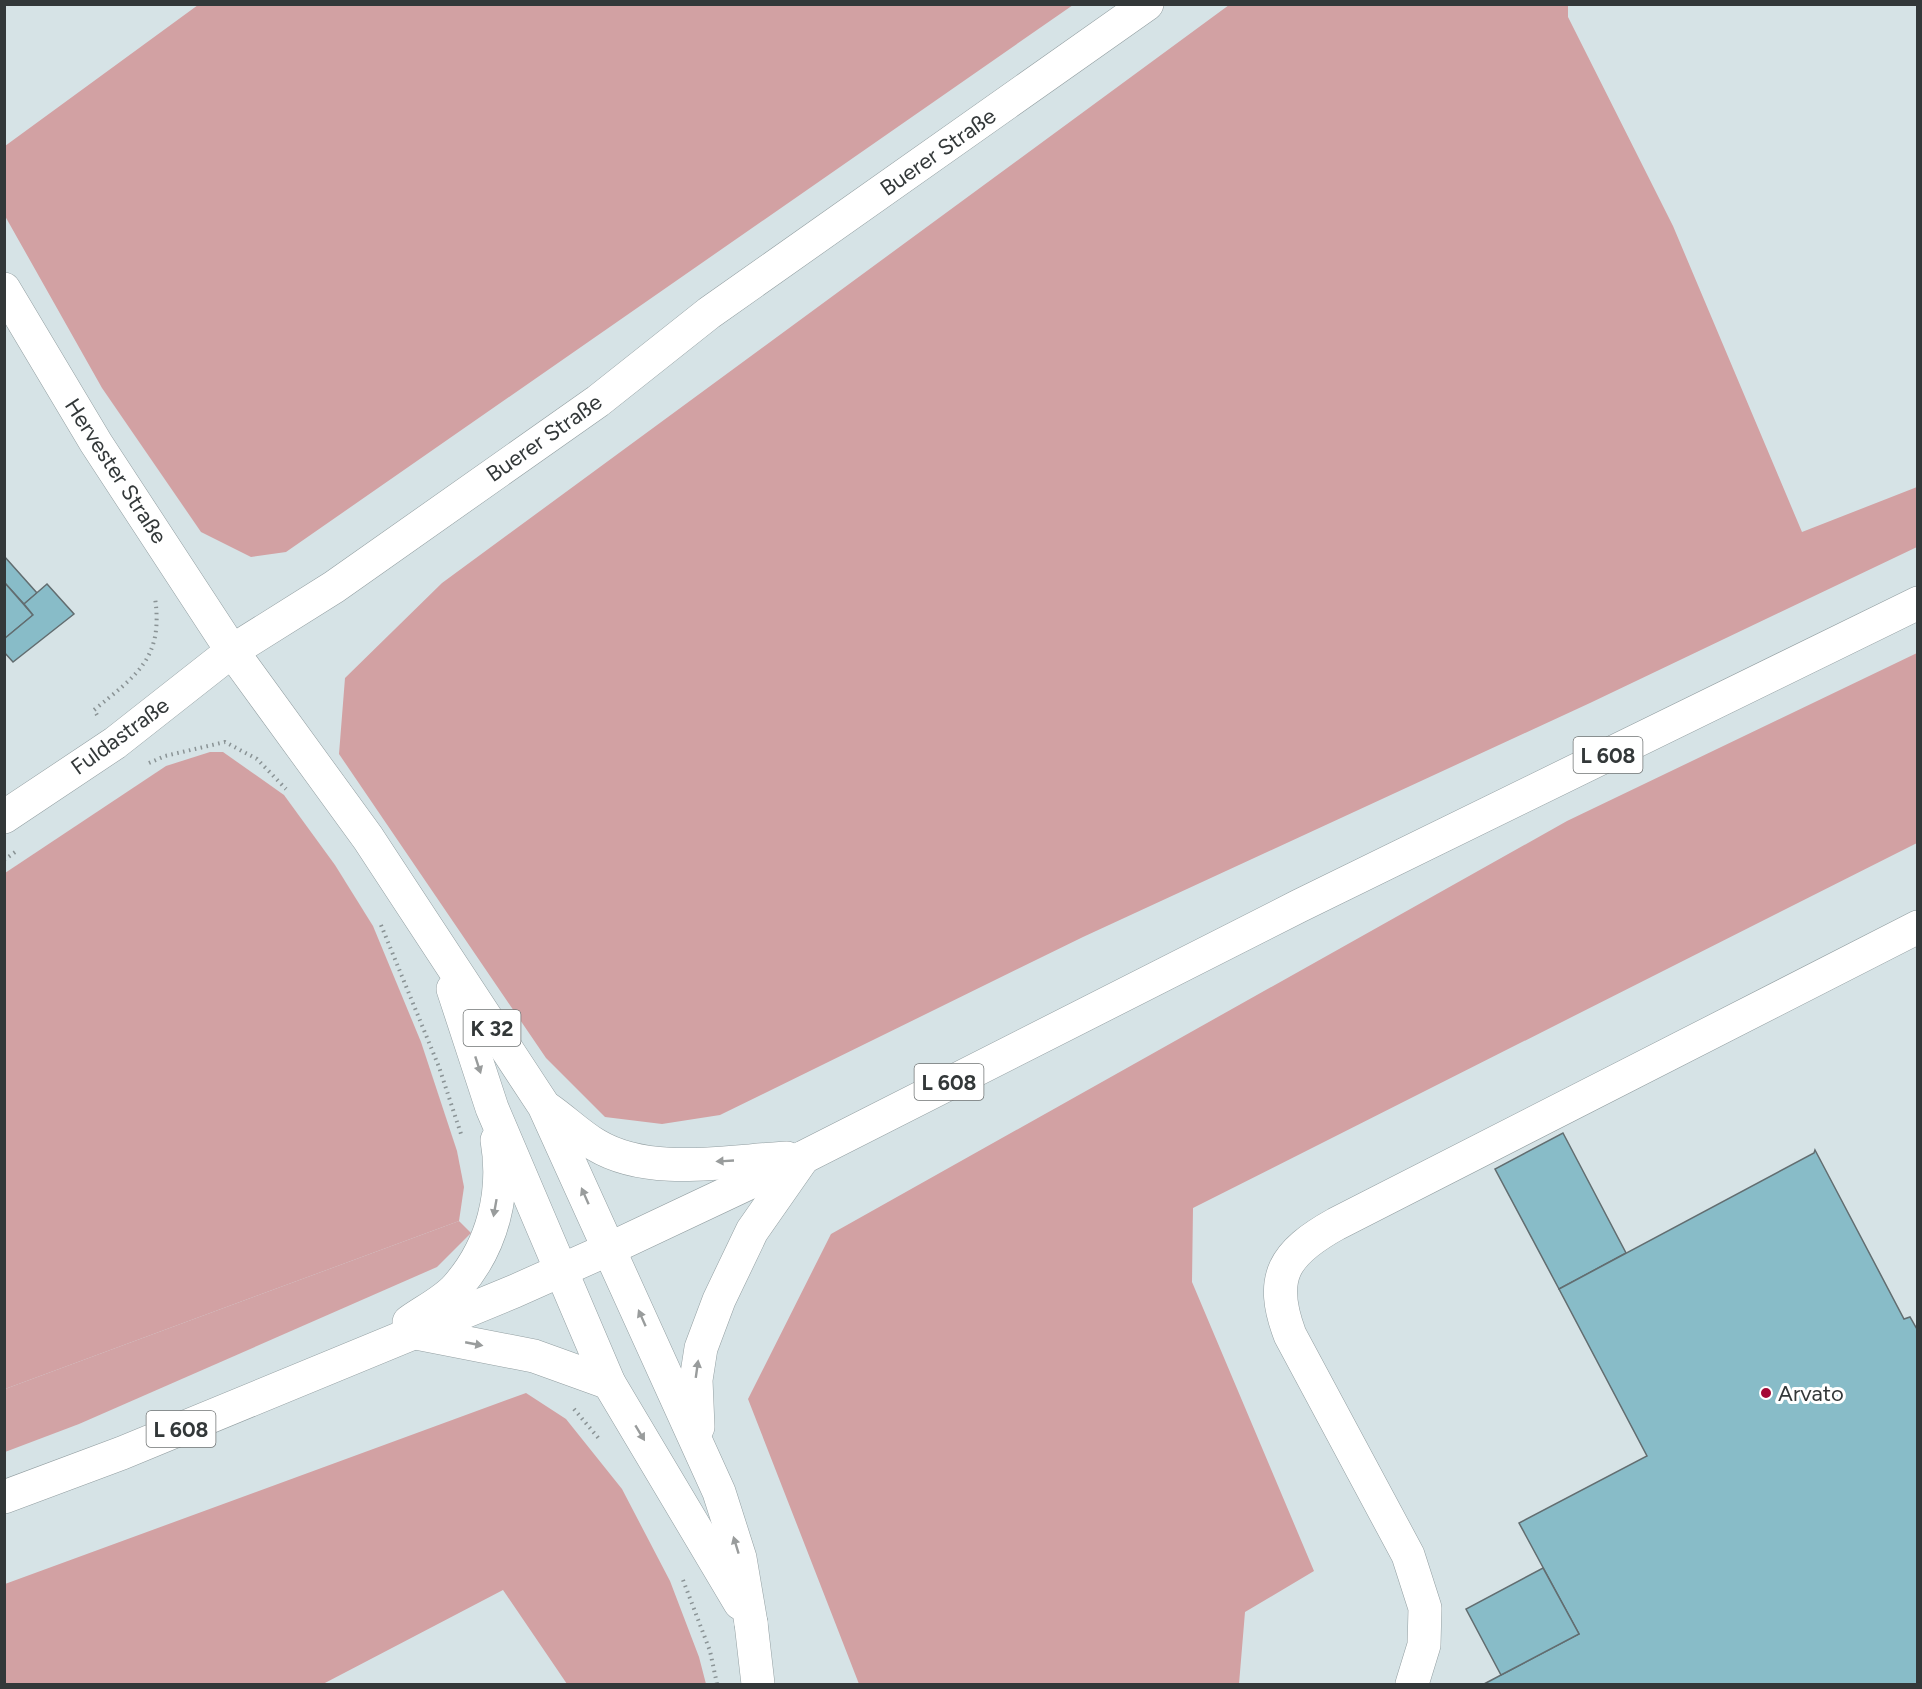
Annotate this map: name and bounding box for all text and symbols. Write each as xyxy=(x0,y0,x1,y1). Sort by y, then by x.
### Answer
street label: Buerer Straße xyxy=(875,102,1001,202)
street label: Buerer Straße xyxy=(481,388,607,488)
street label: Hervester Straße xyxy=(59,393,173,549)
street label: Fuldastraße xyxy=(66,691,174,781)
road number: L 608 xyxy=(1574,737,1642,773)
road number: K 32 xyxy=(464,1010,520,1046)
one-way arrow xyxy=(474,1056,483,1074)
road number: L 608 xyxy=(914,1064,984,1100)
one-way arrow xyxy=(715,1156,734,1166)
one-way arrow xyxy=(580,1187,590,1205)
one-way arrow xyxy=(491,1198,500,1217)
one-way arrow xyxy=(637,1308,647,1326)
one-way arrow xyxy=(464,1340,483,1349)
one-way arrow xyxy=(693,1359,702,1378)
place label: Arvato xyxy=(1778,1380,1844,1407)
marker: Arvato xyxy=(1759,1386,1773,1400)
road number: L 608 xyxy=(146,1411,216,1447)
one-way arrow xyxy=(634,1425,645,1441)
one-way arrow xyxy=(731,1536,740,1554)

